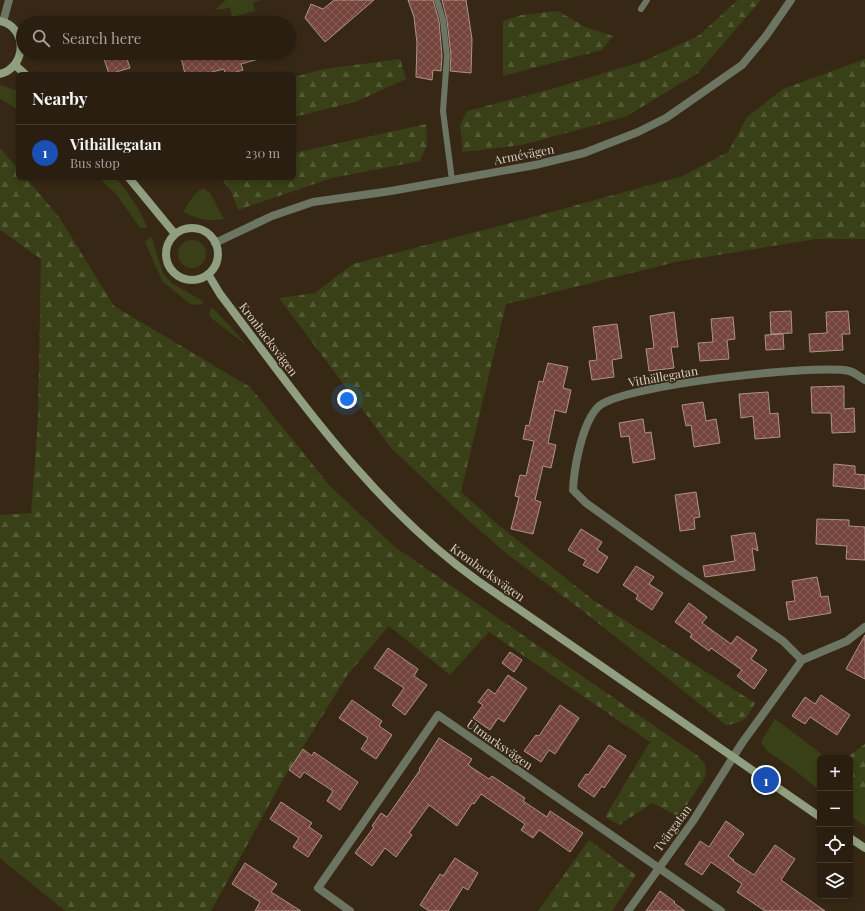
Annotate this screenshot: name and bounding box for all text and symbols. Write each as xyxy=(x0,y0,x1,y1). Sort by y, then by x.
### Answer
search box xyxy=(16,16,296,60)
icon: search xyxy=(30,27,52,49)
text: Search here xyxy=(62,28,141,48)
text: Nearby xyxy=(32,87,87,109)
text: Vithällegatan xyxy=(70,134,161,154)
street label: Armévägen xyxy=(492,140,555,168)
text: 1 xyxy=(43,144,47,161)
text: 230 m xyxy=(245,144,280,161)
text: Bus stop xyxy=(70,154,120,171)
street label: Kronbacksvägen xyxy=(236,299,302,379)
street label: Vithällegatan xyxy=(626,362,699,390)
your location xyxy=(337,389,357,409)
street label: Kronbacksvägen xyxy=(448,540,528,604)
street label: Utmarksvägen xyxy=(464,715,536,773)
map controls xyxy=(817,755,853,899)
button: + xyxy=(817,755,853,791)
pin: 1 xyxy=(753,765,779,795)
button: − xyxy=(817,791,853,827)
street label: Tvärgatan xyxy=(650,801,694,855)
button: locate xyxy=(817,827,853,863)
button: layers xyxy=(817,863,853,899)

